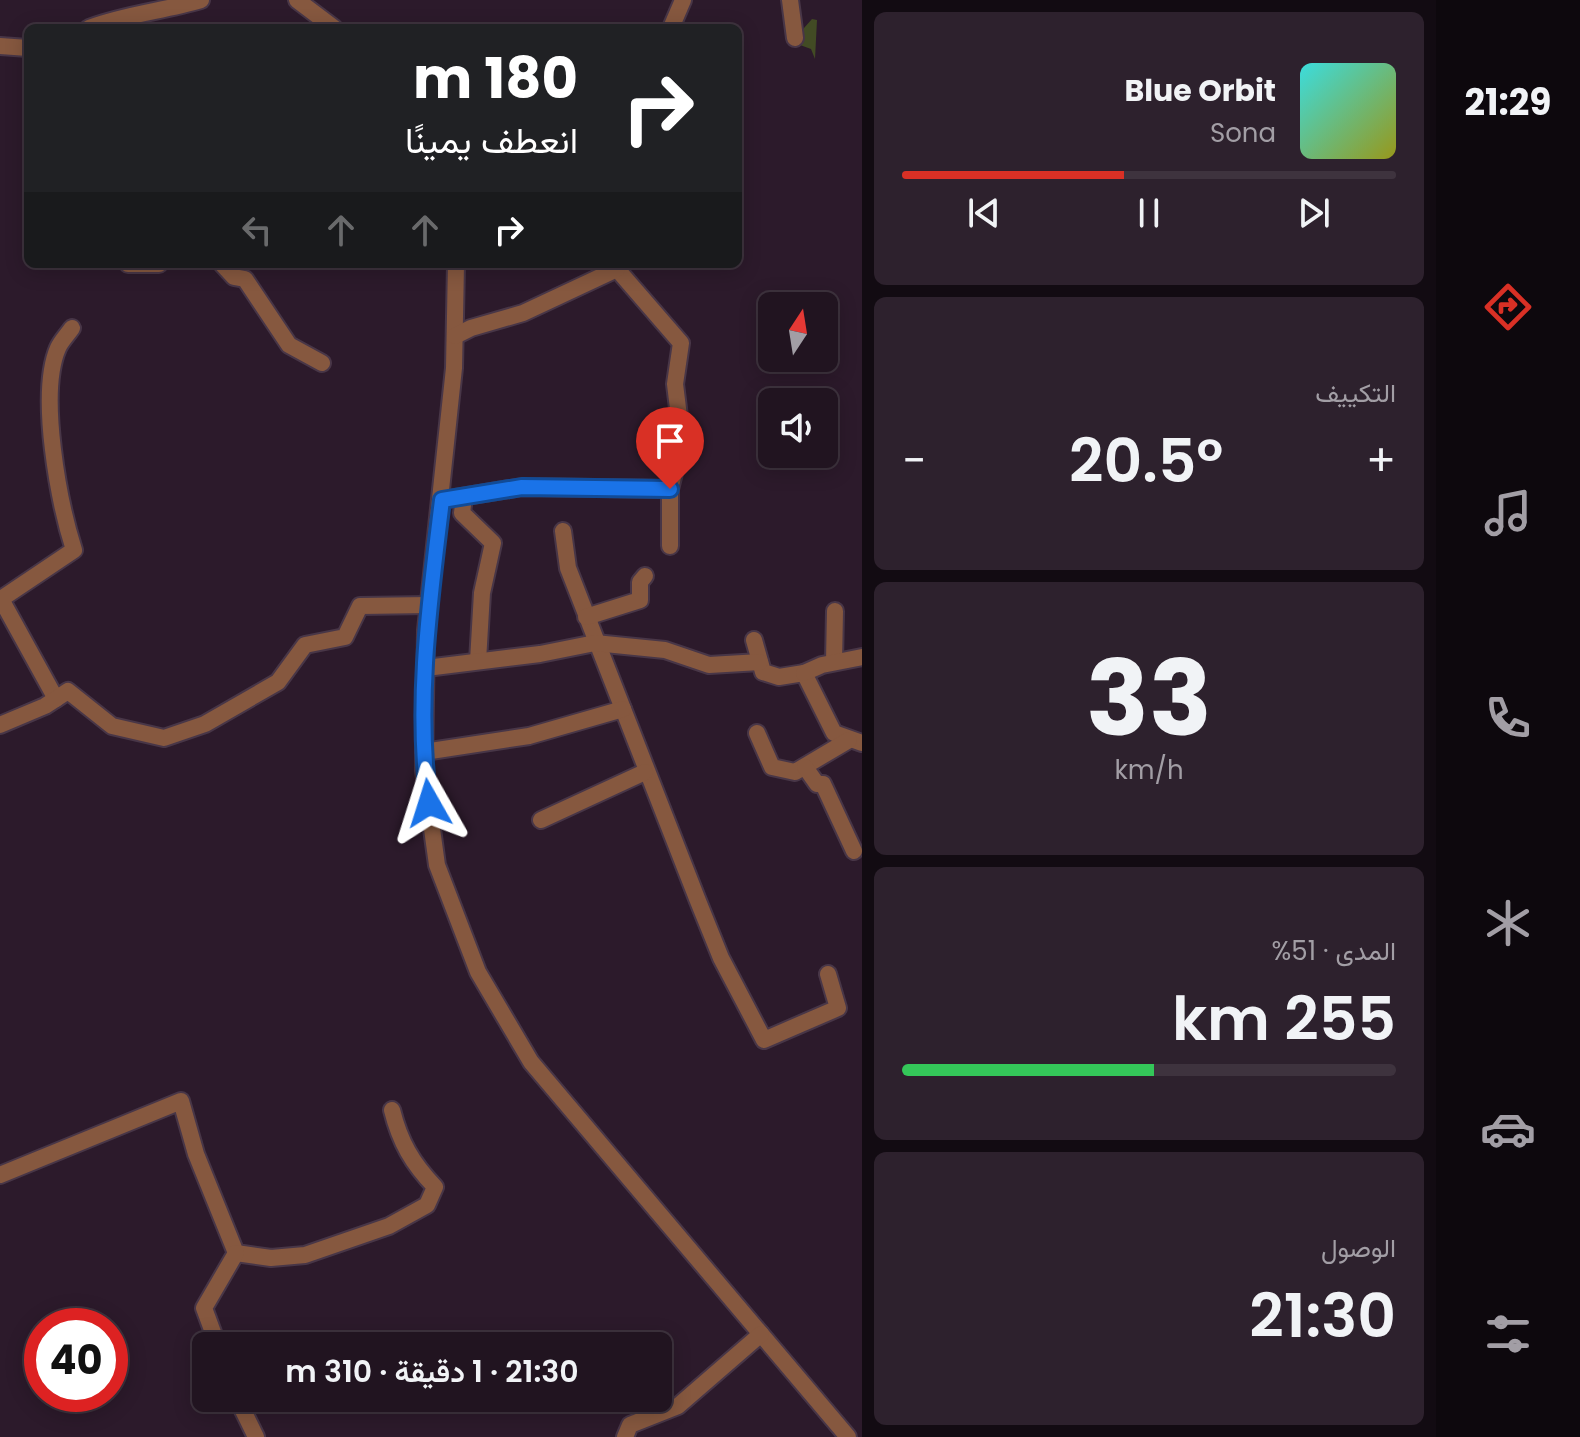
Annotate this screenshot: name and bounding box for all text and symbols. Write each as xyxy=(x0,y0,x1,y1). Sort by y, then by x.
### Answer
text: 180 m xyxy=(413,39,578,118)
icon: right xyxy=(606,56,710,160)
text: Blue Orbit xyxy=(1125,69,1276,112)
text: 21:29 xyxy=(1465,77,1552,128)
text: انعطف يمينًا xyxy=(405,115,578,166)
text: Sona xyxy=(1210,115,1276,151)
icon: previous xyxy=(962,191,1006,235)
icon: pause xyxy=(1127,191,1171,235)
icon: next xyxy=(1292,191,1336,235)
icon: left xyxy=(235,208,279,252)
icon: ahead xyxy=(319,208,363,252)
icon: ahead xyxy=(403,208,447,252)
icon: right xyxy=(487,208,531,252)
icon: directions xyxy=(1480,279,1536,335)
north arrow xyxy=(758,292,838,372)
map controls xyxy=(758,292,838,468)
text: التكييف xyxy=(1315,375,1396,411)
button: sound xyxy=(758,388,838,468)
pin xyxy=(636,407,704,489)
icon: arrive xyxy=(648,419,692,463)
text: 20.5° xyxy=(1069,419,1223,503)
text: − xyxy=(902,430,926,491)
text: + xyxy=(1366,430,1396,491)
icon: music xyxy=(1480,485,1536,541)
text: 33 xyxy=(1086,626,1212,771)
icon: phone xyxy=(1480,690,1536,746)
text: km/h xyxy=(1114,752,1184,788)
position arrow xyxy=(387,761,471,845)
icon: climate xyxy=(1480,895,1536,951)
text: المدى · 51% xyxy=(1272,933,1396,969)
text: 255 km xyxy=(1172,977,1396,1061)
icon: car xyxy=(1480,1101,1536,1157)
text: الوصول xyxy=(1321,1230,1396,1266)
text: 21:30 xyxy=(1249,1274,1396,1358)
icon: filters xyxy=(1480,1306,1536,1362)
speed limit sign: 40 xyxy=(24,1308,128,1412)
text: 21:30 · 1 دقيقة · 310 m xyxy=(285,1350,579,1393)

